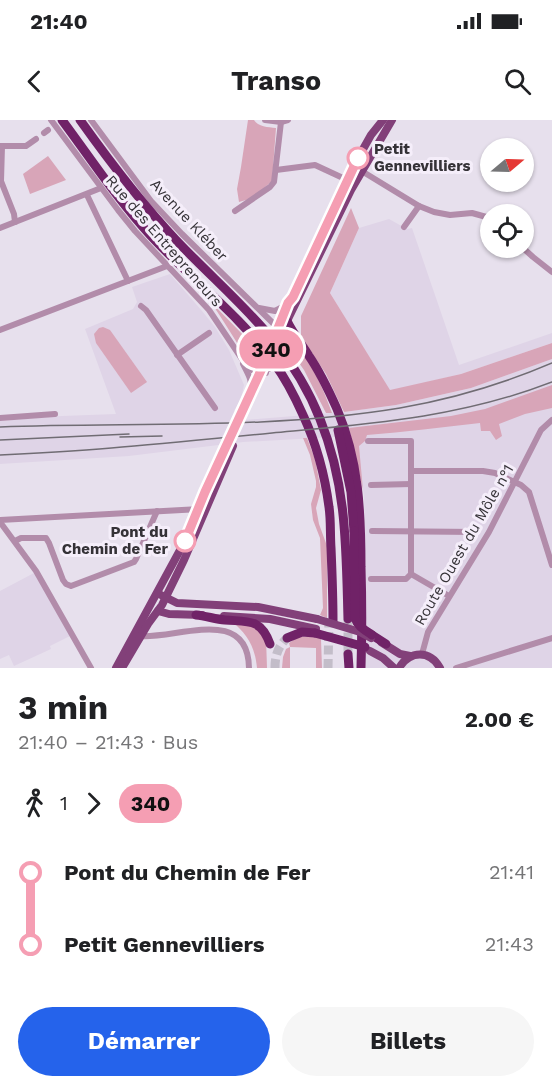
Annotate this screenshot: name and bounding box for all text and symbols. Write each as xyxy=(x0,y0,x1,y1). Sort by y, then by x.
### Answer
text: 21:40 xyxy=(30,9,88,34)
icon: back xyxy=(18,65,51,98)
text: Transo xyxy=(231,65,321,97)
icon: search xyxy=(501,65,534,98)
north arrow xyxy=(480,138,534,192)
map controls xyxy=(480,138,534,258)
place label: Petit Gennevilliers xyxy=(374,140,471,175)
marker: Petit Gennevilliers xyxy=(347,147,369,169)
street label: Rue des Entrepreneurs xyxy=(102,172,226,310)
street label: Avenue Kléber xyxy=(146,175,232,265)
button: locate xyxy=(480,204,534,258)
line badge: 340 xyxy=(236,330,306,368)
text: 340 xyxy=(251,337,291,362)
street label: Route Ouest du Môle n°1 xyxy=(411,462,517,628)
place label: Pont du Chemin de Fer xyxy=(62,523,169,558)
marker: Pont du Chemin de Fer xyxy=(174,530,196,552)
text: 3 min xyxy=(18,688,108,727)
text: 2.00 € xyxy=(465,707,534,732)
text: 21:40 – 21:43 · Bus xyxy=(18,730,198,754)
icon: walk xyxy=(18,787,51,820)
icon: forward xyxy=(77,787,110,820)
text: 1 xyxy=(60,791,68,815)
text: 340 xyxy=(131,791,170,816)
text: Pont du Chemin de Fer xyxy=(64,860,311,885)
text: 21:41 xyxy=(489,860,534,884)
text: Petit Gennevilliers xyxy=(64,932,264,957)
text: 21:43 xyxy=(485,932,534,956)
button: Démarrer xyxy=(18,1007,270,1076)
button: Billets xyxy=(282,1007,534,1076)

